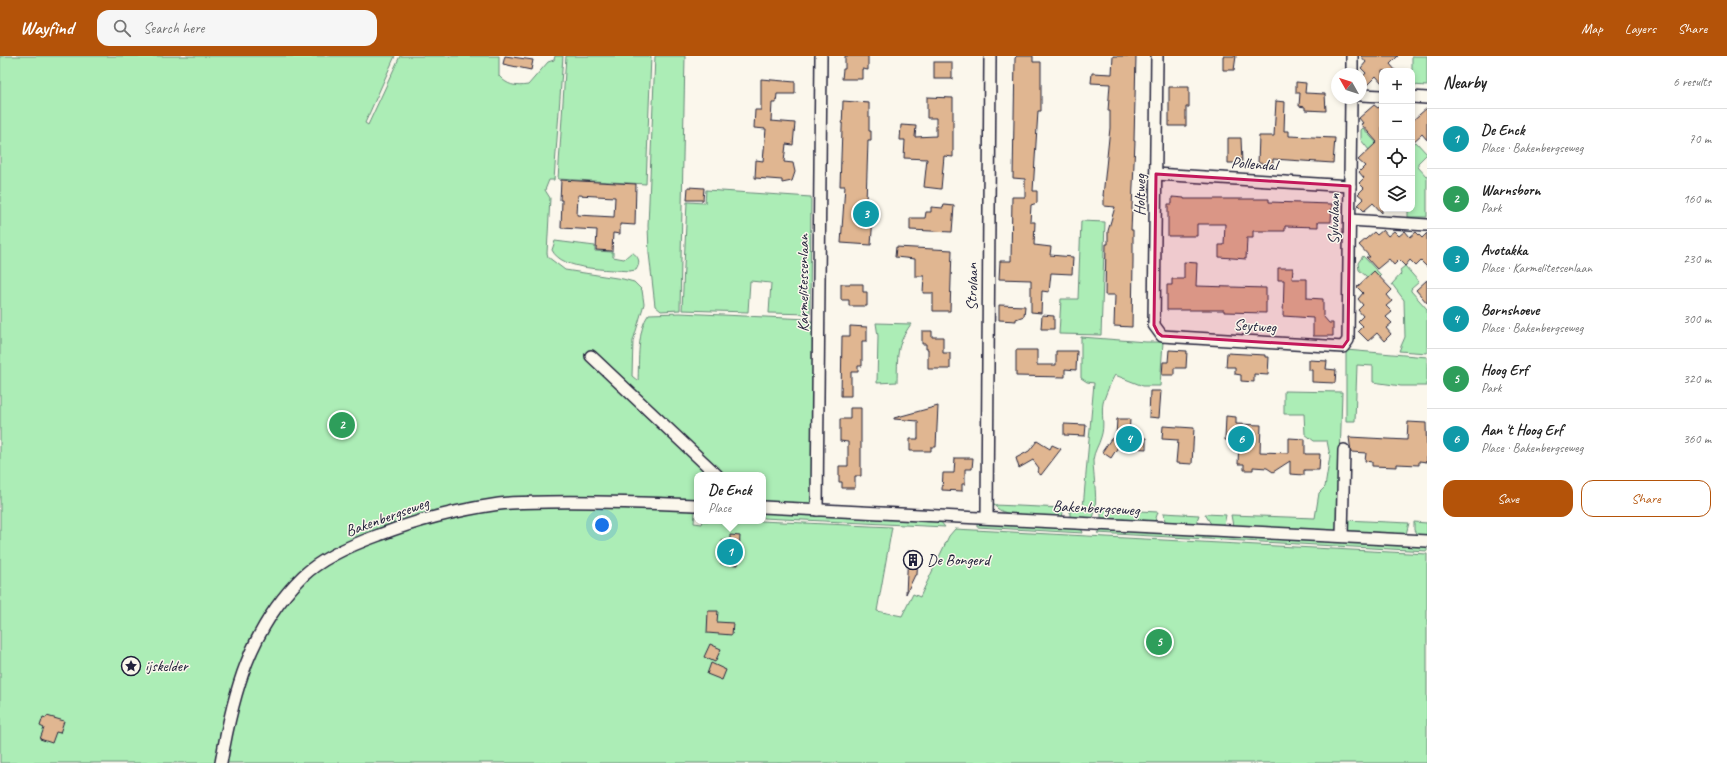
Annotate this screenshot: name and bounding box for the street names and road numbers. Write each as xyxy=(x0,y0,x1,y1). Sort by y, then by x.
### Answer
street label: Pollendal xyxy=(1230,152,1281,176)
street label: Holtweg xyxy=(1130,173,1150,216)
street label: Sylvalaan xyxy=(1324,193,1344,245)
street label: Karmelitessenlaan xyxy=(793,233,813,332)
street label: Strolaan xyxy=(962,262,982,311)
street label: Seytweg xyxy=(1233,315,1278,338)
street label: Bakenbergseweg xyxy=(343,492,433,541)
street label: Bakenbergseweg xyxy=(1052,496,1141,520)

